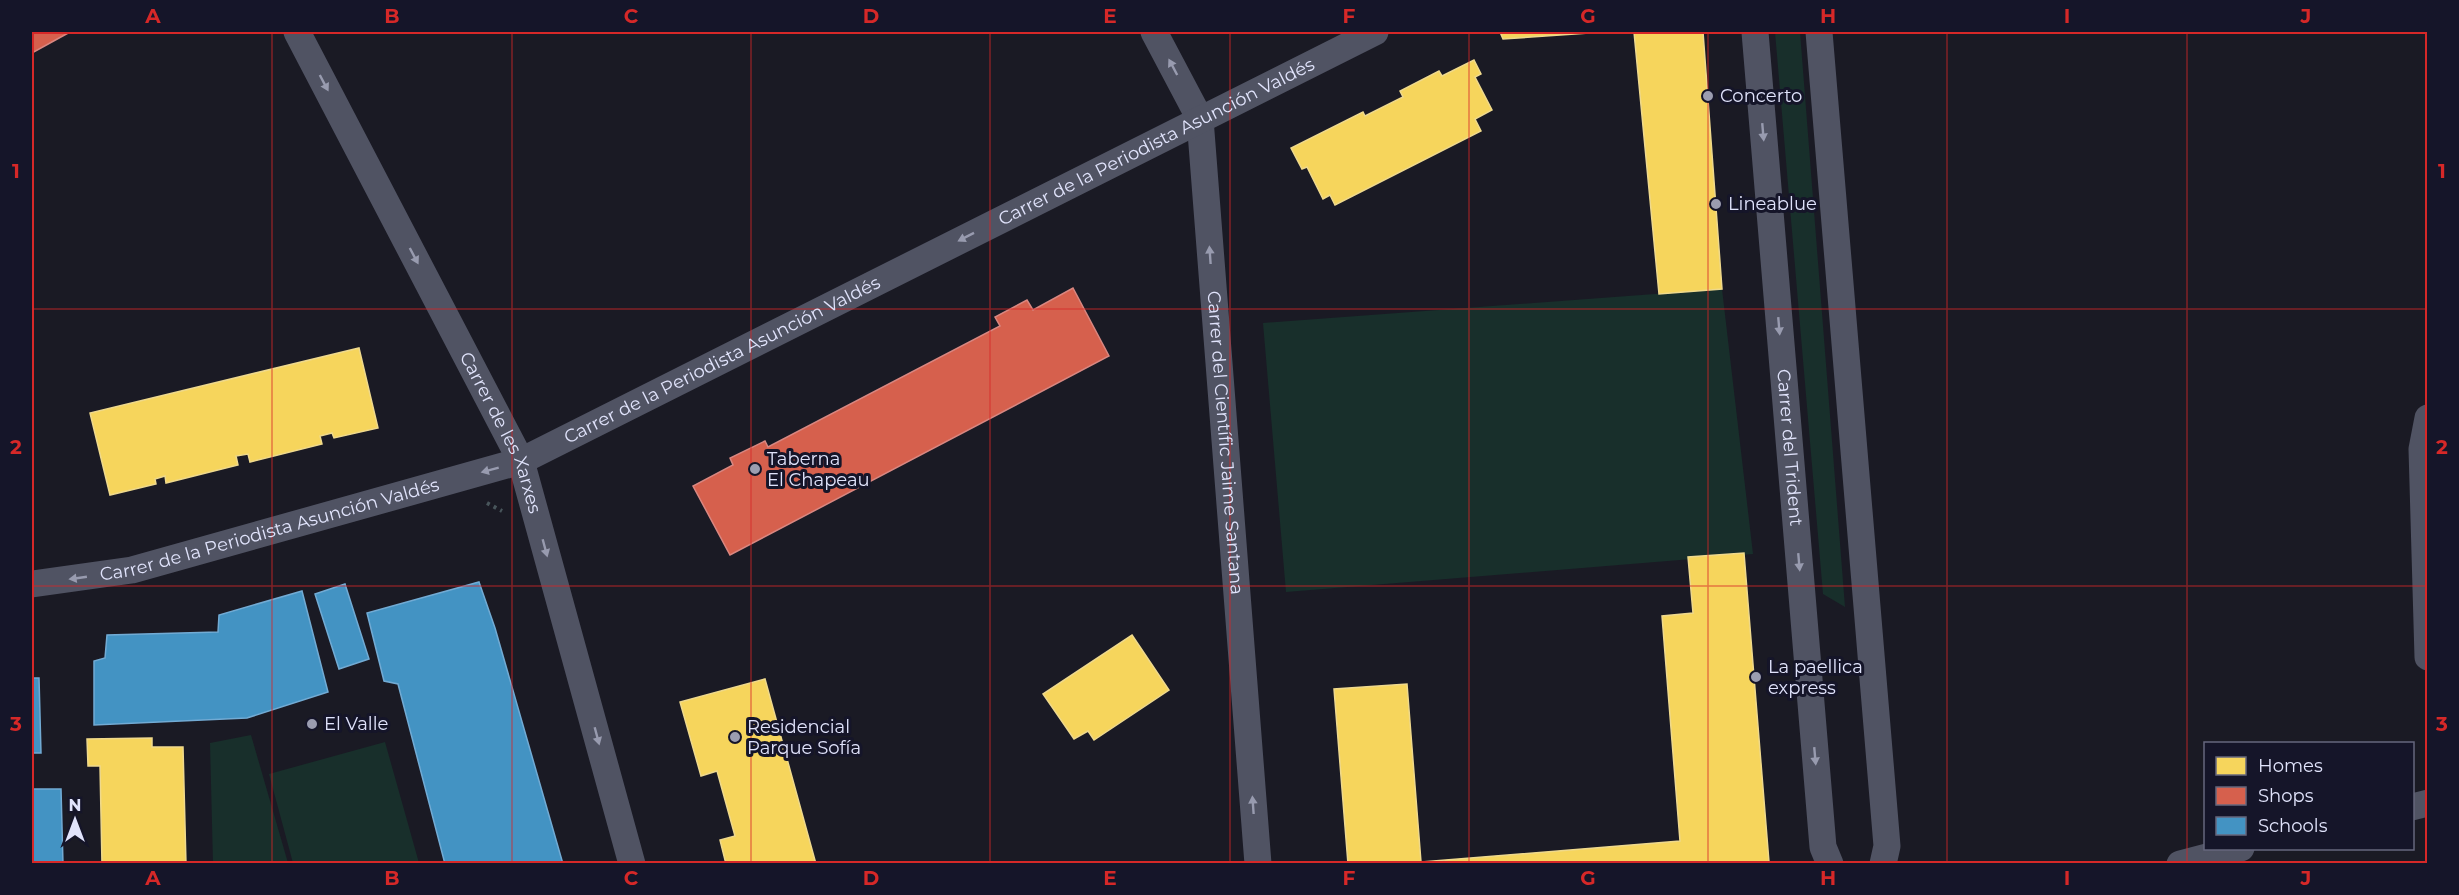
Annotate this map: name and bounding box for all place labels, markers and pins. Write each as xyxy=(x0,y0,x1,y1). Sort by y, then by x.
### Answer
place label: Concerto xyxy=(1720,85,1802,107)
marker: Concerto xyxy=(1701,89,1715,103)
place label: Lineablue xyxy=(1728,193,1817,215)
marker: Lineablue xyxy=(1709,197,1723,211)
place label: Taberna El Chapeau xyxy=(767,448,870,491)
marker: Taberna El Chapeau xyxy=(748,462,762,476)
place label: La paellica express xyxy=(1768,656,1863,699)
marker: La paellica express xyxy=(1749,670,1763,684)
place label: El Valle xyxy=(324,713,388,735)
place label: Residencial Parque Sofía xyxy=(747,716,861,759)
marker: El Valle xyxy=(305,717,319,731)
marker: Residencial Parque Sofía xyxy=(728,730,742,744)

